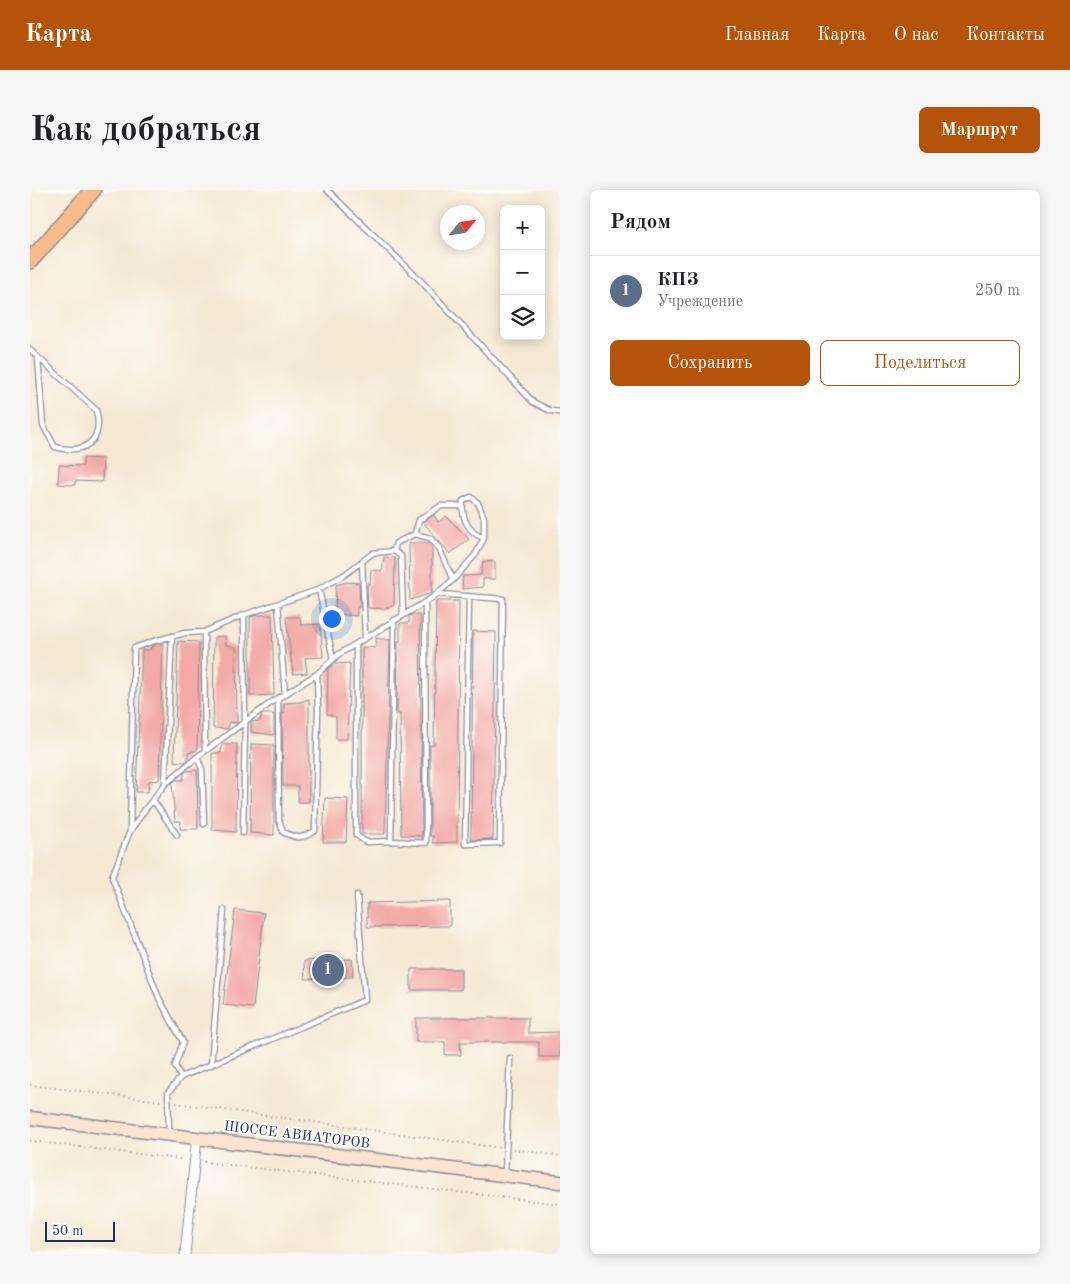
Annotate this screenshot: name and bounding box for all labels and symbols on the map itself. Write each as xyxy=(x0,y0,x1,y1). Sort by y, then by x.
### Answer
north arrow xyxy=(440,205,485,250)
your location xyxy=(319,606,345,632)
pin: 1 xyxy=(312,951,344,989)
street label: ШОССЕ АВИАТОРОВ xyxy=(223,1119,371,1151)
scale bar xyxy=(45,1219,115,1242)

